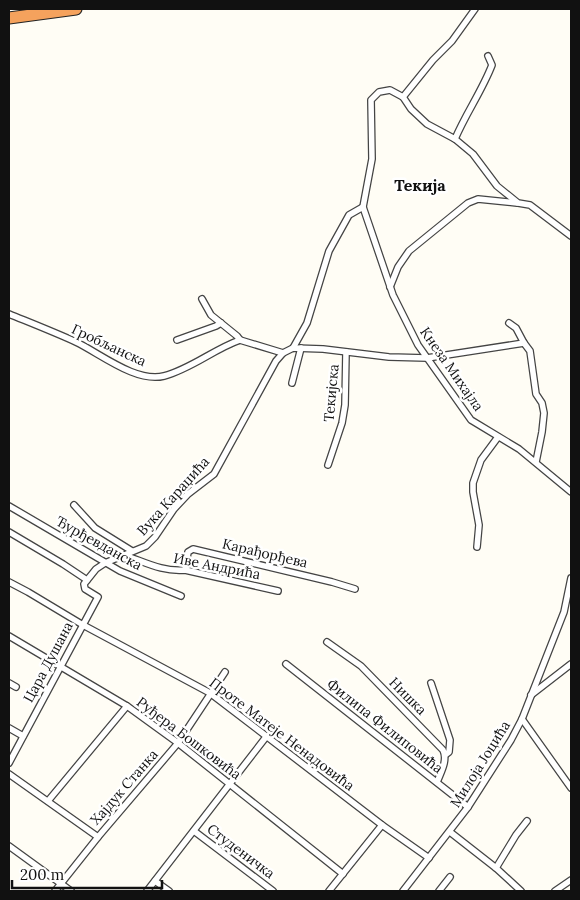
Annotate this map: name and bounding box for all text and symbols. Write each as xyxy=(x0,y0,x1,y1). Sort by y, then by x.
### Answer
district label: Текија xyxy=(394,175,446,195)
street label: Гробљанска xyxy=(69,320,149,370)
street label: Кнеза Михајла xyxy=(416,323,488,415)
street label: Текијска xyxy=(320,363,342,423)
street label: Вука Караџића xyxy=(133,453,213,539)
street label: Ђурђевданска xyxy=(53,512,145,574)
street label: Карађорђева xyxy=(220,534,310,572)
street label: Иве Андрића xyxy=(172,549,262,583)
street label: Цара Душана xyxy=(19,619,77,705)
street label: Проте Матеје Ненадовића xyxy=(206,673,358,795)
street label: Нишка xyxy=(385,673,431,719)
street label: Филипа Филиповића xyxy=(323,675,447,777)
street label: Руђера Бошковића xyxy=(133,693,245,783)
street label: Милоја Јоцића xyxy=(446,717,514,811)
street label: Хајдук Станка xyxy=(86,746,162,828)
street label: Студеничка xyxy=(204,820,278,882)
scale bar xyxy=(12,858,162,890)
text: 200 m xyxy=(20,865,64,884)

